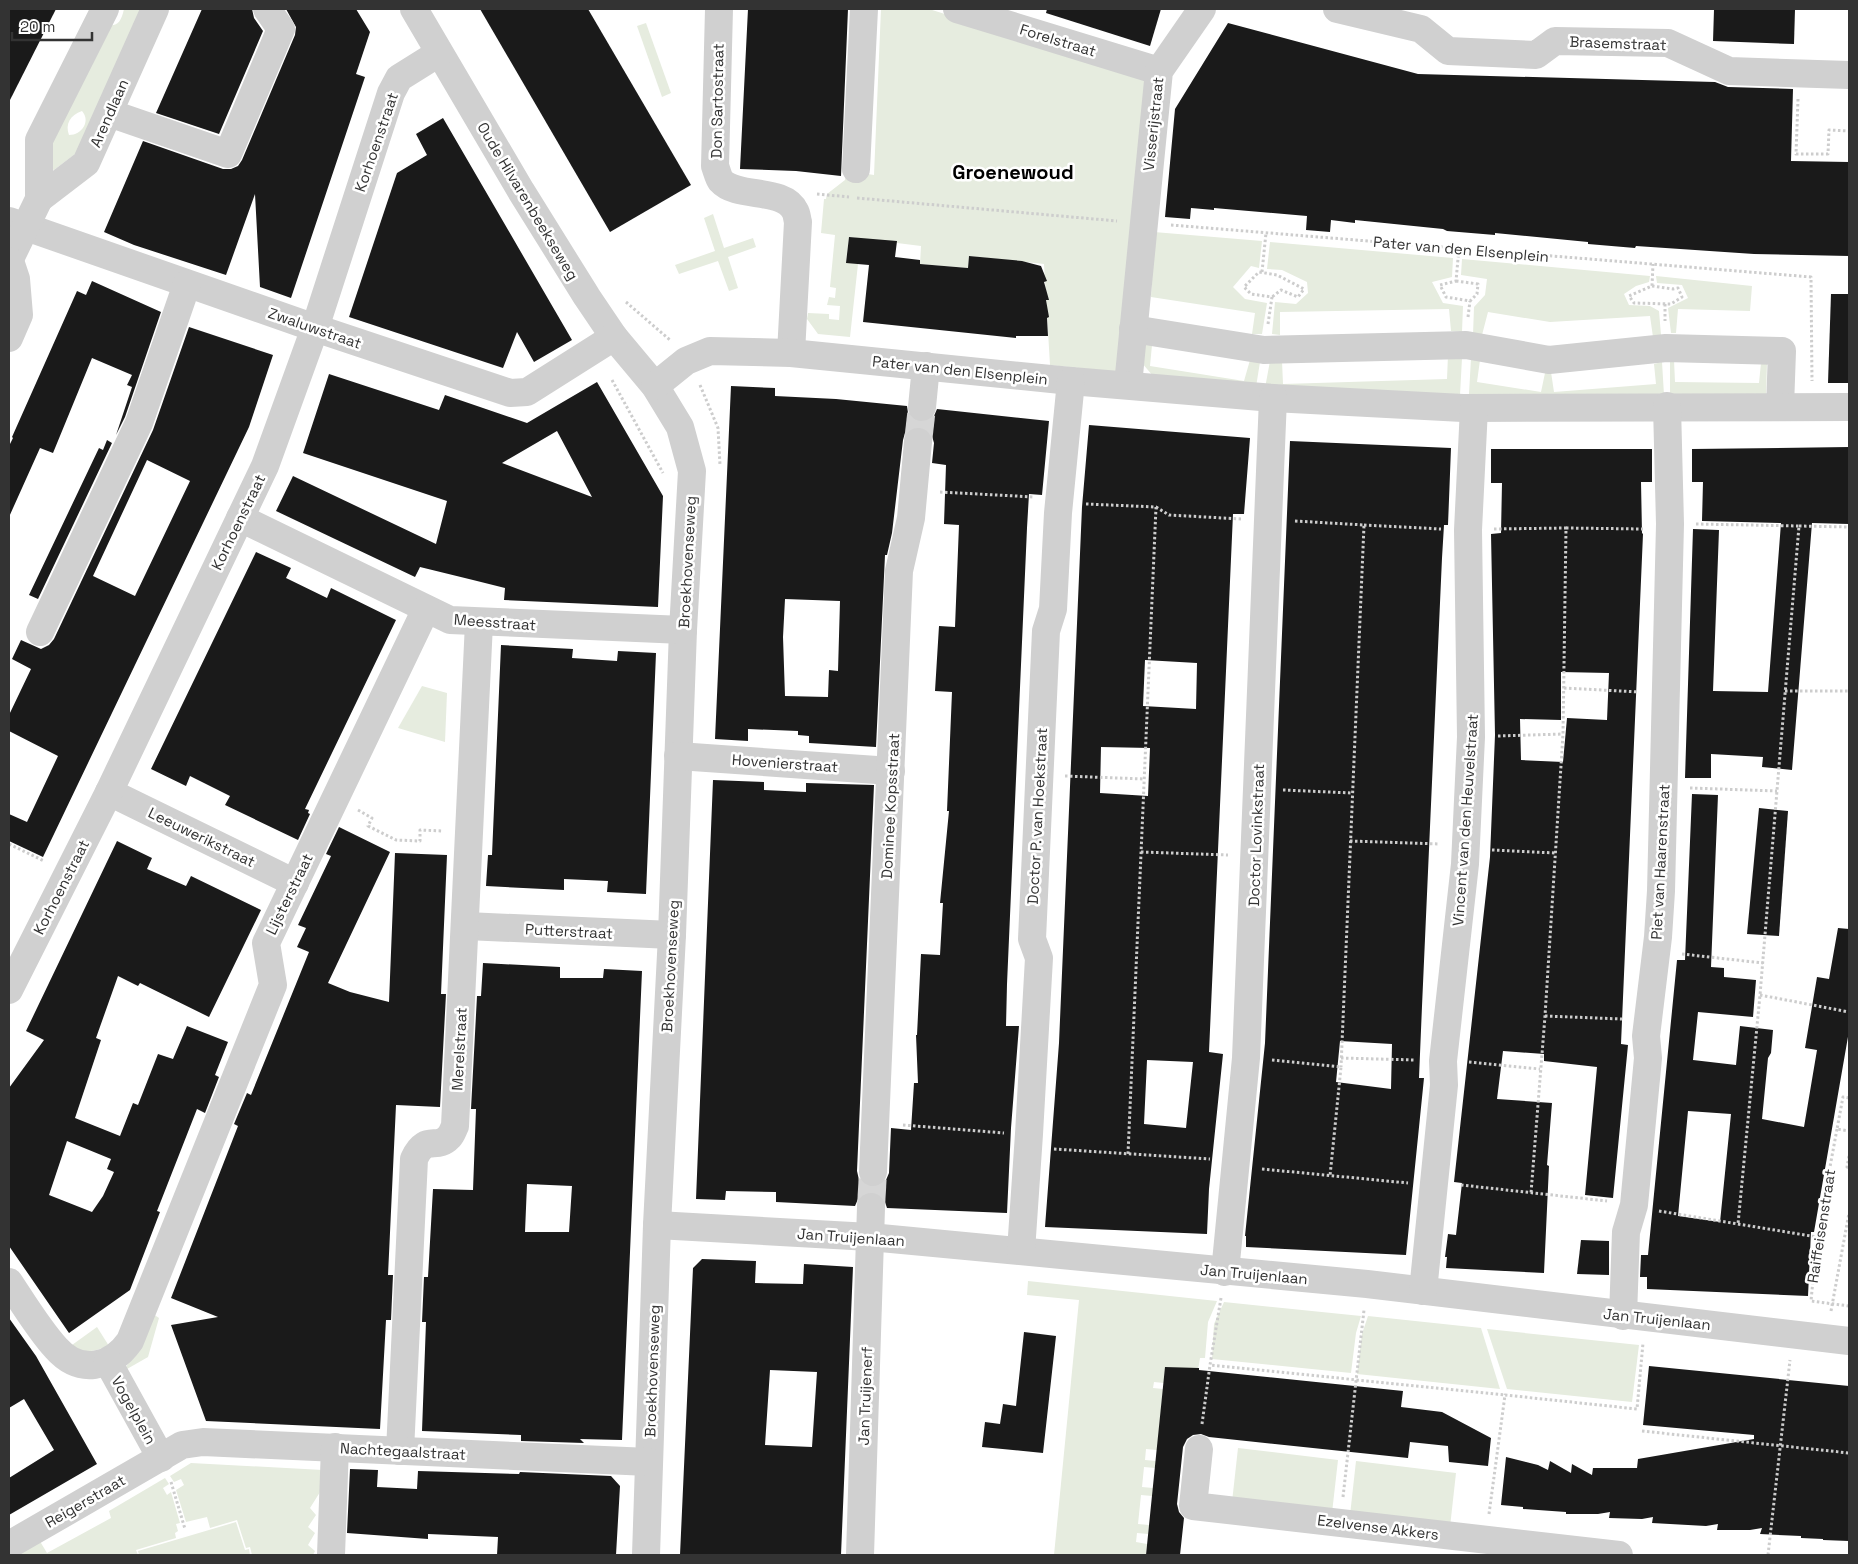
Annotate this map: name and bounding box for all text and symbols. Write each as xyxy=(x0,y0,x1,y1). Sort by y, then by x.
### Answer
scale bar xyxy=(12,10,92,42)
text: 20 m xyxy=(20,17,55,36)
street label: Forelstraat xyxy=(1017,19,1099,61)
street label: Brasemstraat xyxy=(1569,32,1667,54)
street label: Don Sartostraat xyxy=(706,43,728,159)
street label: Arendlaan xyxy=(86,76,132,150)
street label: Visserijstraat xyxy=(1139,76,1167,172)
street label: Korhoenstraat xyxy=(350,90,402,194)
street label: Oude Hilvarenbeekseweg xyxy=(473,119,583,283)
district label: Groenewoud xyxy=(952,159,1074,185)
street label: Pater van den Elsenplein xyxy=(1372,232,1550,266)
street label: Zwaluwstraat xyxy=(266,303,364,353)
street label: Pater van den Elsenplein xyxy=(871,351,1049,389)
street label: Korhoenstraat xyxy=(207,471,269,573)
street label: Broekhovenseweg xyxy=(674,495,700,629)
street label: Meesstraat xyxy=(453,610,537,634)
street label: Vincent van den Heuvelstraat xyxy=(1448,713,1482,927)
street label: Doctor P. van Hoekstraat xyxy=(1023,727,1051,905)
street label: Dominee Kopsstraat xyxy=(877,733,903,879)
street label: Hovenierstraat xyxy=(731,750,839,776)
street label: Doctor Lovinkstraat xyxy=(1244,763,1268,907)
street label: Piet van Haarenstraat xyxy=(1646,784,1674,940)
street label: Leeuwerikstraat xyxy=(145,803,259,871)
street label: Korhoenstraat xyxy=(29,836,93,938)
street label: Lijsterstraat xyxy=(261,850,317,938)
street label: Broekhovenseweg xyxy=(657,899,683,1033)
street label: Putterstraat xyxy=(525,919,614,943)
street label: Merelstraat xyxy=(447,1007,471,1091)
street label: Raiffeisenstraat xyxy=(1803,1168,1839,1284)
street label: Jan Truijenlaan xyxy=(797,1224,905,1250)
street label: Jan Truijenlaan xyxy=(1199,1260,1309,1288)
street label: Broekhovenseweg xyxy=(640,1304,664,1438)
street label: Jan Truijenlaan xyxy=(1602,1304,1712,1334)
street label: Jan Truijenerf xyxy=(854,1346,876,1446)
street label: Vogelplein xyxy=(107,1372,161,1448)
street label: Nachtegaalstraat xyxy=(340,1438,467,1464)
street label: Reigerstraat xyxy=(41,1470,129,1532)
street label: Ezelvense Akkers xyxy=(1316,1510,1440,1544)

